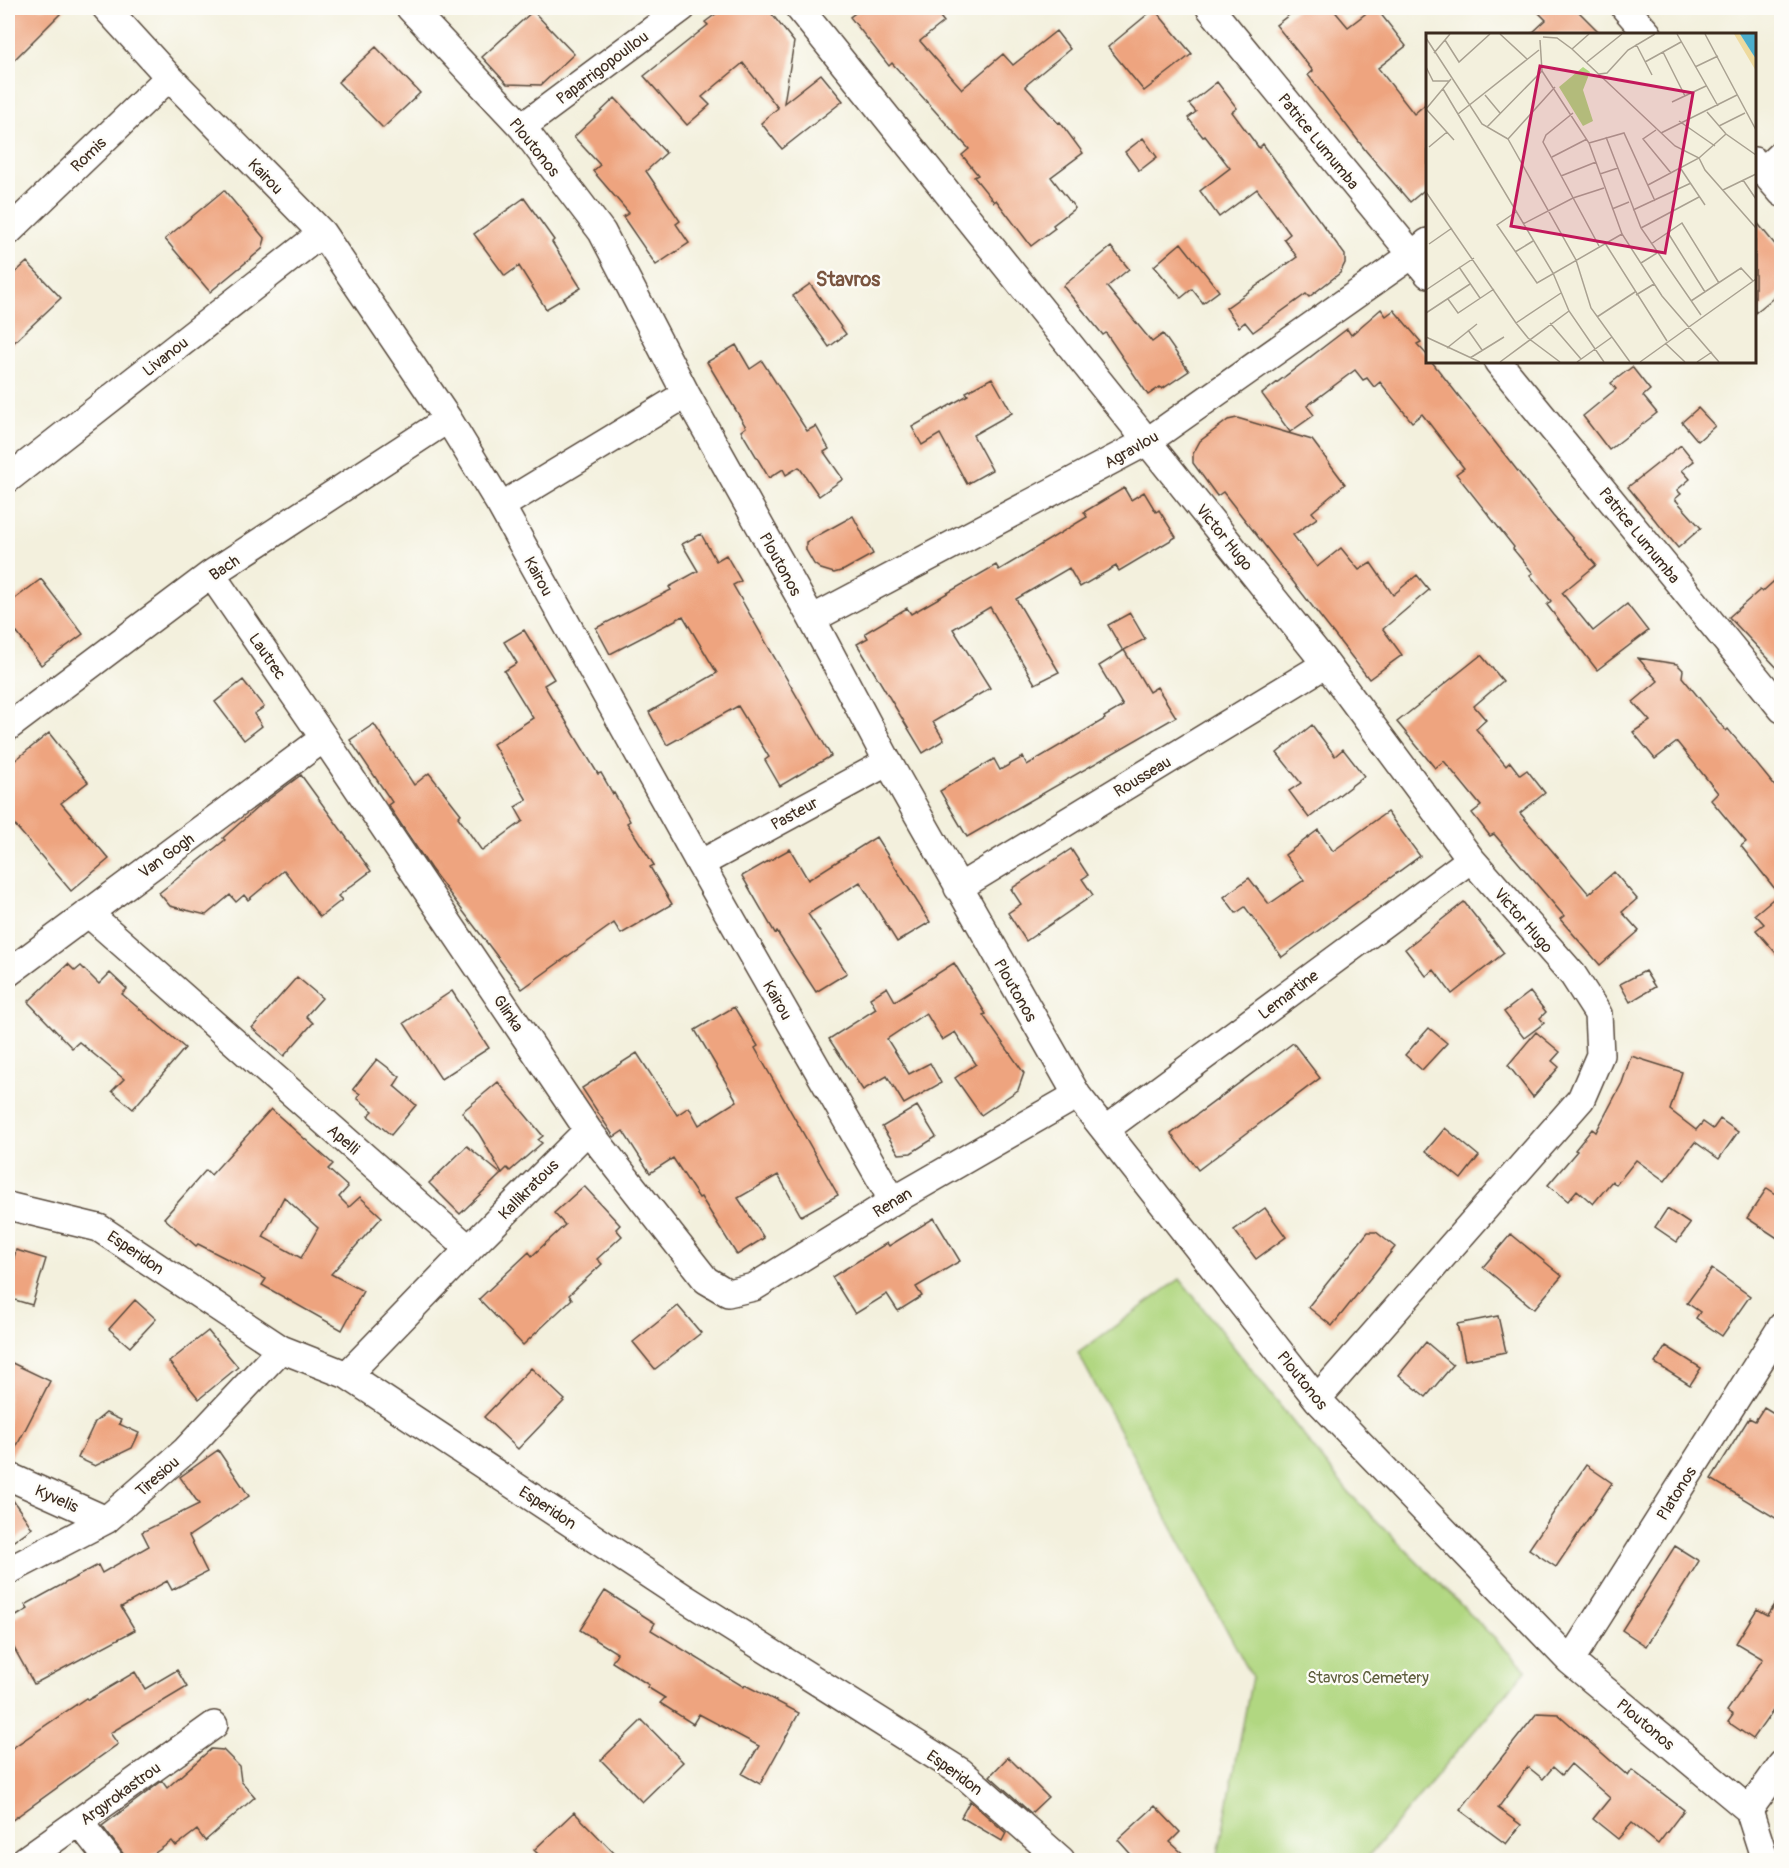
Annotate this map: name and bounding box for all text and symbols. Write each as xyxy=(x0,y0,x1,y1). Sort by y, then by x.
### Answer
street label: Paparrigopoullou xyxy=(553,27,653,109)
inset map xyxy=(1426,33,1756,363)
street label: Patrice Lumumba xyxy=(1273,90,1363,194)
street label: Ploutonos xyxy=(505,114,564,181)
street label: Romis xyxy=(67,133,111,176)
street label: Kairou xyxy=(244,155,287,199)
district label: Stavros xyxy=(816,267,880,292)
street label: Livanou xyxy=(139,333,192,381)
street label: Agravlou xyxy=(1101,426,1162,473)
street label: Patrice Lumumba xyxy=(1594,484,1684,588)
street label: Victor Hugo xyxy=(1191,500,1257,575)
street label: Ploutonos xyxy=(755,529,806,600)
street label: Bach xyxy=(206,551,243,585)
street label: Kairou xyxy=(519,553,557,600)
street label: Lautrec xyxy=(244,630,290,684)
street label: Rousseau xyxy=(1110,752,1175,802)
street label: Pasteur xyxy=(767,793,822,835)
street label: Van Gogh xyxy=(135,829,198,883)
street label: Victor Hugo xyxy=(1490,884,1557,958)
street label: Ploutonos xyxy=(989,956,1041,1025)
street label: Lemartine xyxy=(1255,966,1323,1024)
street label: Kairou xyxy=(758,977,796,1024)
street label: Glinka xyxy=(489,991,528,1036)
street label: Apelli xyxy=(323,1120,364,1159)
street label: Kallikratous xyxy=(494,1155,563,1224)
street label: Renan xyxy=(869,1183,916,1222)
street label: Esperidon xyxy=(103,1227,168,1279)
street label: Ploutonos xyxy=(1273,1347,1332,1414)
street label: Tiresiou xyxy=(132,1452,184,1501)
street label: Platonos xyxy=(1653,1463,1701,1524)
street label: Kyvelis xyxy=(32,1481,81,1517)
street label: Esperidon xyxy=(515,1482,580,1534)
park label: Stavros Cemetery xyxy=(1307,1668,1429,1688)
street label: Ploutonos xyxy=(1612,1695,1678,1755)
street label: Esperidon xyxy=(922,1746,986,1800)
street label: Argyrokastrou xyxy=(76,1758,165,1830)

